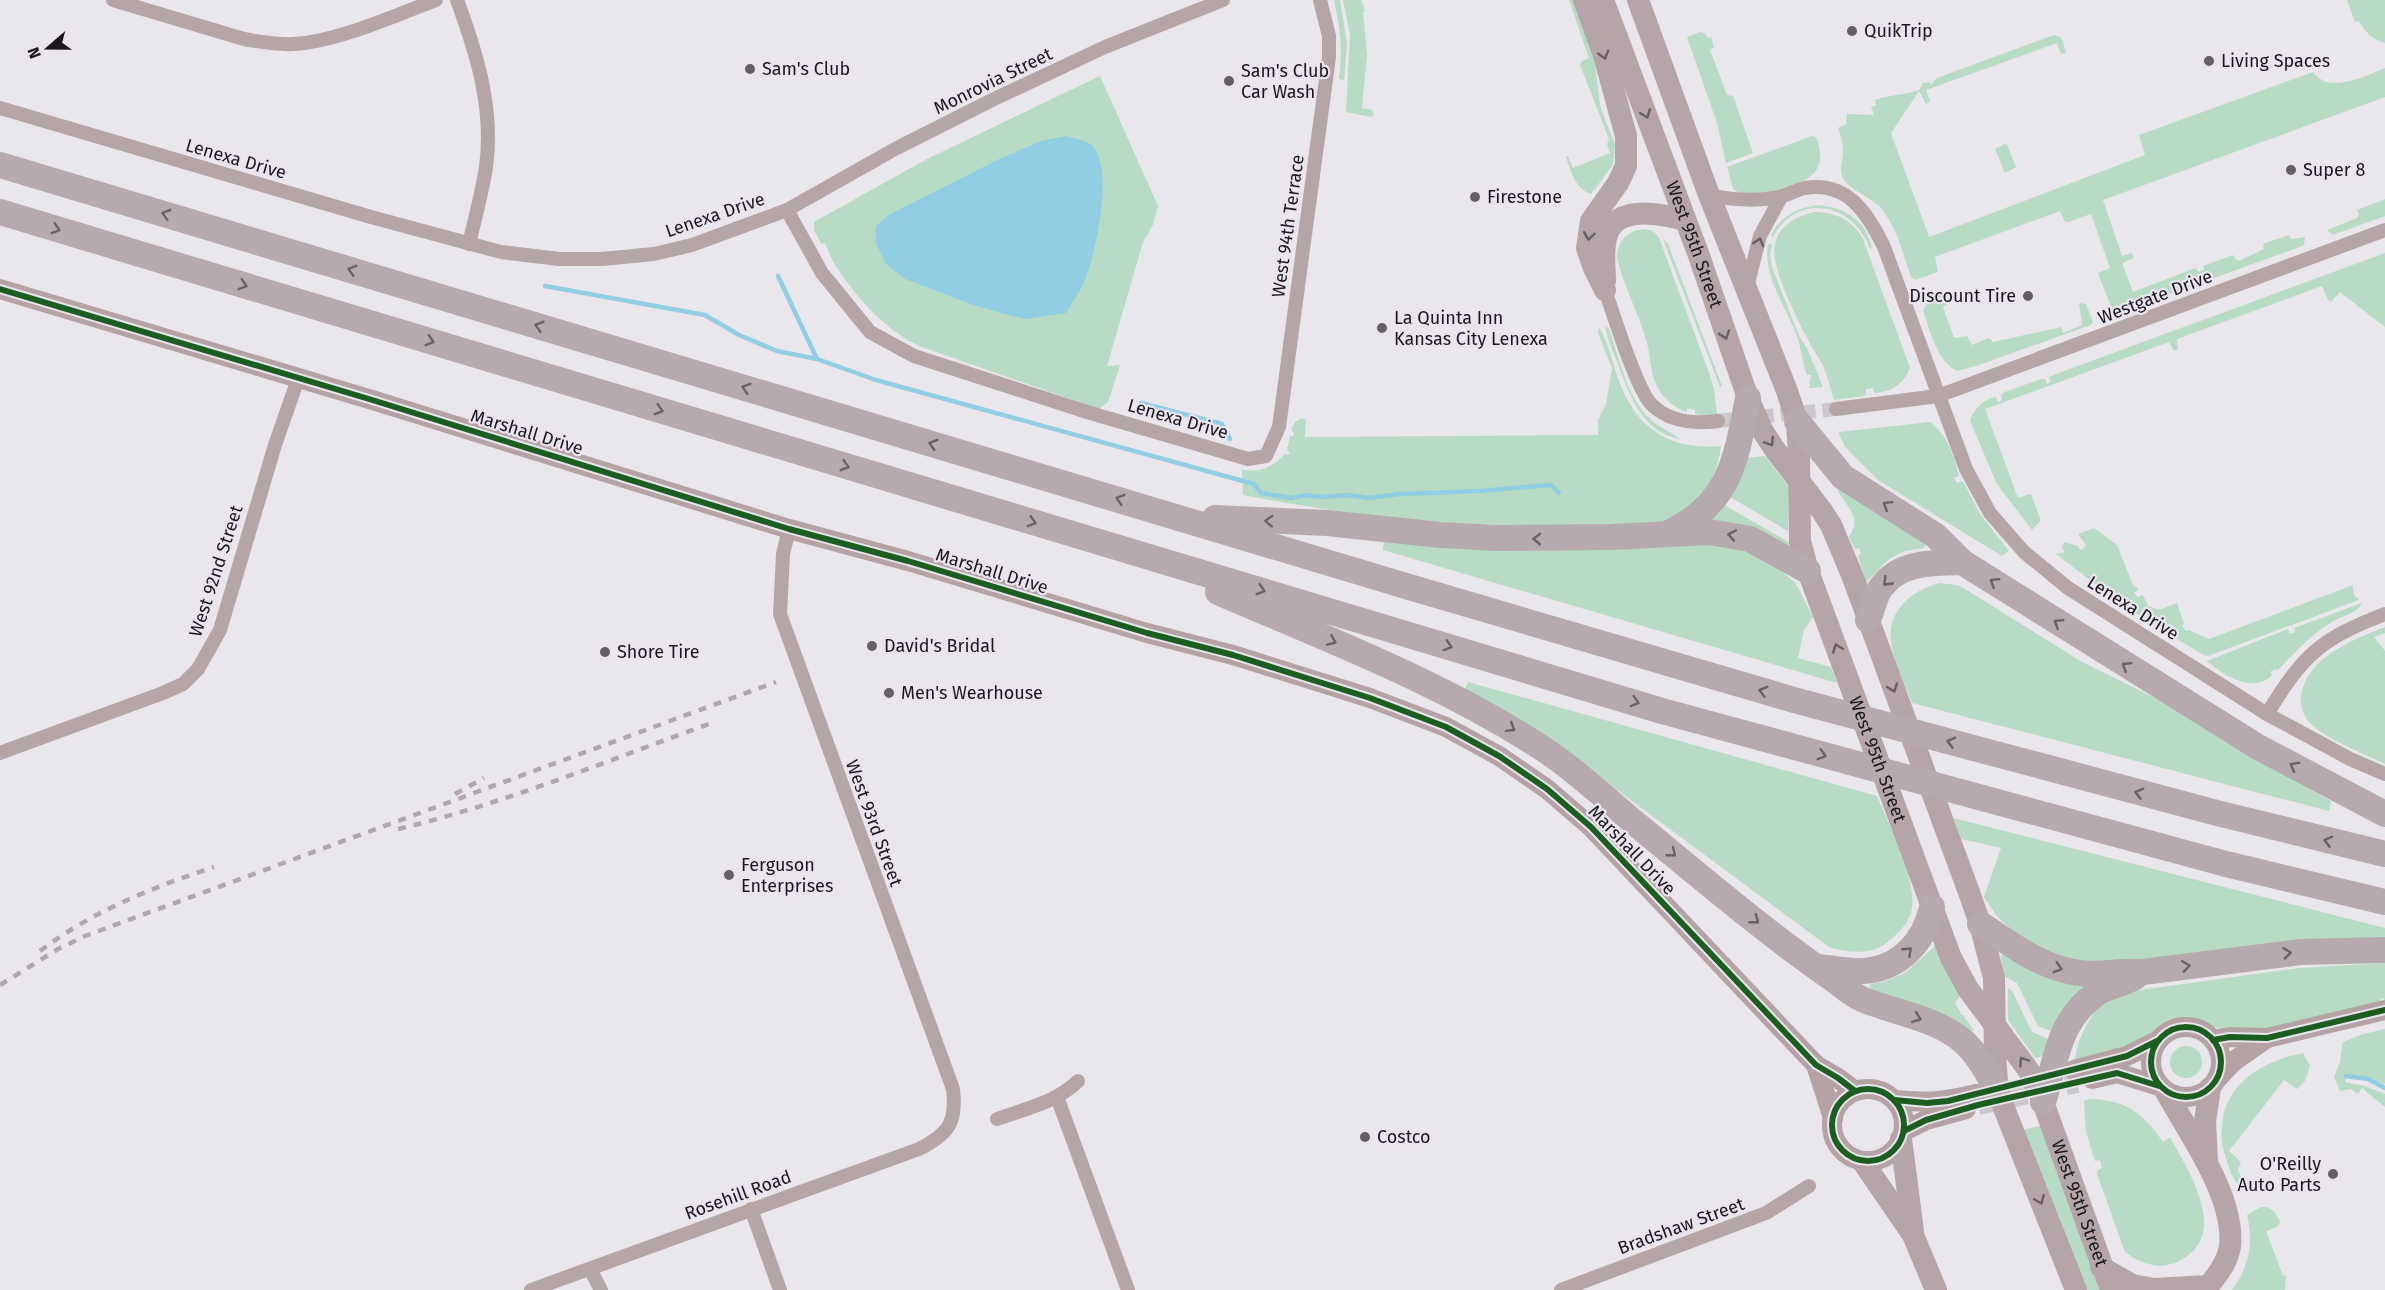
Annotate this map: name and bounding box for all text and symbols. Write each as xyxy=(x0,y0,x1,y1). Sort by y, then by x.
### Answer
north arrow xyxy=(18,18,78,78)
place label: QuikTrip xyxy=(1864,20,1933,42)
marker: QuikTrip xyxy=(1845,24,1859,38)
street label: Monrovia Street xyxy=(930,43,1056,119)
text: N xyxy=(24,45,45,61)
one-way arrow xyxy=(1597,49,1609,60)
place label: Living Spaces xyxy=(2221,50,2330,72)
marker: Living Spaces xyxy=(2202,54,2216,68)
place label: Sam's Club xyxy=(762,58,850,80)
place label: Sam's Club Car Wash xyxy=(1241,60,1329,103)
marker: Sam's Club xyxy=(743,62,757,76)
marker: Sam's Club Car Wash xyxy=(1222,74,1236,88)
one-way arrow xyxy=(1638,108,1651,119)
street label: Lenexa Drive xyxy=(183,134,289,184)
street label: West 94th Terrace xyxy=(1267,153,1309,299)
place label: Super 8 xyxy=(2303,159,2366,181)
marker: Super 8 xyxy=(2284,163,2298,177)
street label: West 95th Street xyxy=(1661,178,1727,311)
place label: Firestone xyxy=(1487,186,1562,208)
street label: Lenexa Drive xyxy=(662,188,768,242)
marker: Firestone xyxy=(1468,190,1482,204)
one-way arrow xyxy=(161,209,172,221)
one-way arrow xyxy=(50,222,61,234)
one-way arrow xyxy=(1583,232,1595,241)
one-way arrow xyxy=(1752,237,1764,248)
one-way arrow xyxy=(347,265,358,277)
street label: Westgate Drive xyxy=(2095,265,2215,329)
one-way arrow xyxy=(237,278,248,290)
place label: Discount Tire xyxy=(1909,285,2016,307)
marker: Discount Tire xyxy=(2021,289,2035,303)
place label: La Quinta Inn Kansas City Lenexa xyxy=(1394,307,1548,350)
one-way arrow xyxy=(534,321,545,333)
marker: La Quinta Inn Kansas City Lenexa xyxy=(1375,321,1389,335)
one-way arrow xyxy=(1718,329,1730,340)
one-way arrow xyxy=(424,334,435,346)
one-way arrow xyxy=(741,383,752,395)
street label: Lenexa Drive xyxy=(1125,394,1231,444)
one-way arrow xyxy=(653,402,664,415)
street label: Marshall Drive xyxy=(468,404,586,460)
one-way arrow xyxy=(1763,435,1774,446)
one-way arrow xyxy=(928,439,939,451)
one-way arrow xyxy=(839,459,850,471)
one-way arrow xyxy=(1115,494,1126,506)
one-way arrow xyxy=(1883,501,1894,512)
street label: West 92nd Street xyxy=(184,502,248,640)
one-way arrow xyxy=(1264,514,1273,527)
one-way arrow xyxy=(1026,515,1037,527)
one-way arrow xyxy=(1727,530,1736,542)
one-way arrow xyxy=(1533,532,1542,545)
street label: Marshall Drive xyxy=(933,543,1051,599)
street label: Lenexa Drive xyxy=(2083,571,2183,645)
one-way arrow xyxy=(1883,575,1894,586)
one-way arrow xyxy=(1990,578,2000,590)
one-way arrow xyxy=(1255,583,1266,596)
one-way arrow xyxy=(2054,619,2065,630)
one-way arrow xyxy=(1325,634,1336,646)
place label: David's Bridal xyxy=(884,635,995,657)
marker: David's Bridal xyxy=(865,639,879,653)
one-way arrow xyxy=(1442,639,1453,651)
place label: Shore Tire xyxy=(617,641,699,663)
one-way arrow xyxy=(1832,643,1844,654)
marker: Shore Tire xyxy=(598,645,612,659)
one-way arrow xyxy=(2122,662,2133,673)
place label: Men's Wearhouse xyxy=(901,682,1043,704)
one-way arrow xyxy=(1886,682,1899,693)
marker: Men's Wearhouse xyxy=(882,686,896,700)
one-way arrow xyxy=(1758,686,1769,698)
street label: West 95th Street xyxy=(1844,693,1911,826)
one-way arrow xyxy=(1629,695,1639,707)
one-way arrow xyxy=(1504,721,1515,732)
one-way arrow xyxy=(1946,737,1956,750)
one-way arrow xyxy=(1816,748,1827,760)
street label: West 93rd Street xyxy=(841,757,907,890)
one-way arrow xyxy=(2289,762,2300,773)
one-way arrow xyxy=(2134,787,2144,800)
street label: Marshall Drive xyxy=(1584,800,1680,900)
one-way arrow xyxy=(2323,835,2333,848)
one-way arrow xyxy=(1665,845,1676,856)
place label: Ferguson Enterprises xyxy=(741,854,833,897)
marker: Ferguson Enterprises xyxy=(722,868,736,882)
one-way arrow xyxy=(1749,912,1760,923)
one-way arrow xyxy=(1902,947,1912,958)
one-way arrow xyxy=(2283,948,2292,960)
one-way arrow xyxy=(2052,961,2063,973)
one-way arrow xyxy=(2182,961,2191,973)
one-way arrow xyxy=(1911,1011,1922,1023)
one-way arrow xyxy=(2019,1057,2030,1068)
place label: Costco xyxy=(1377,1126,1431,1148)
marker: Costco xyxy=(1358,1130,1372,1144)
street label: West 95th Street xyxy=(2047,1137,2113,1270)
place label: O'Reilly Auto Parts xyxy=(2238,1153,2321,1196)
street label: Rosehill Road xyxy=(682,1166,794,1224)
marker: O'Reilly Auto Parts xyxy=(2326,1167,2340,1181)
street label: Bradshaw Street xyxy=(1615,1193,1748,1259)
one-way arrow xyxy=(2033,1194,2045,1205)

